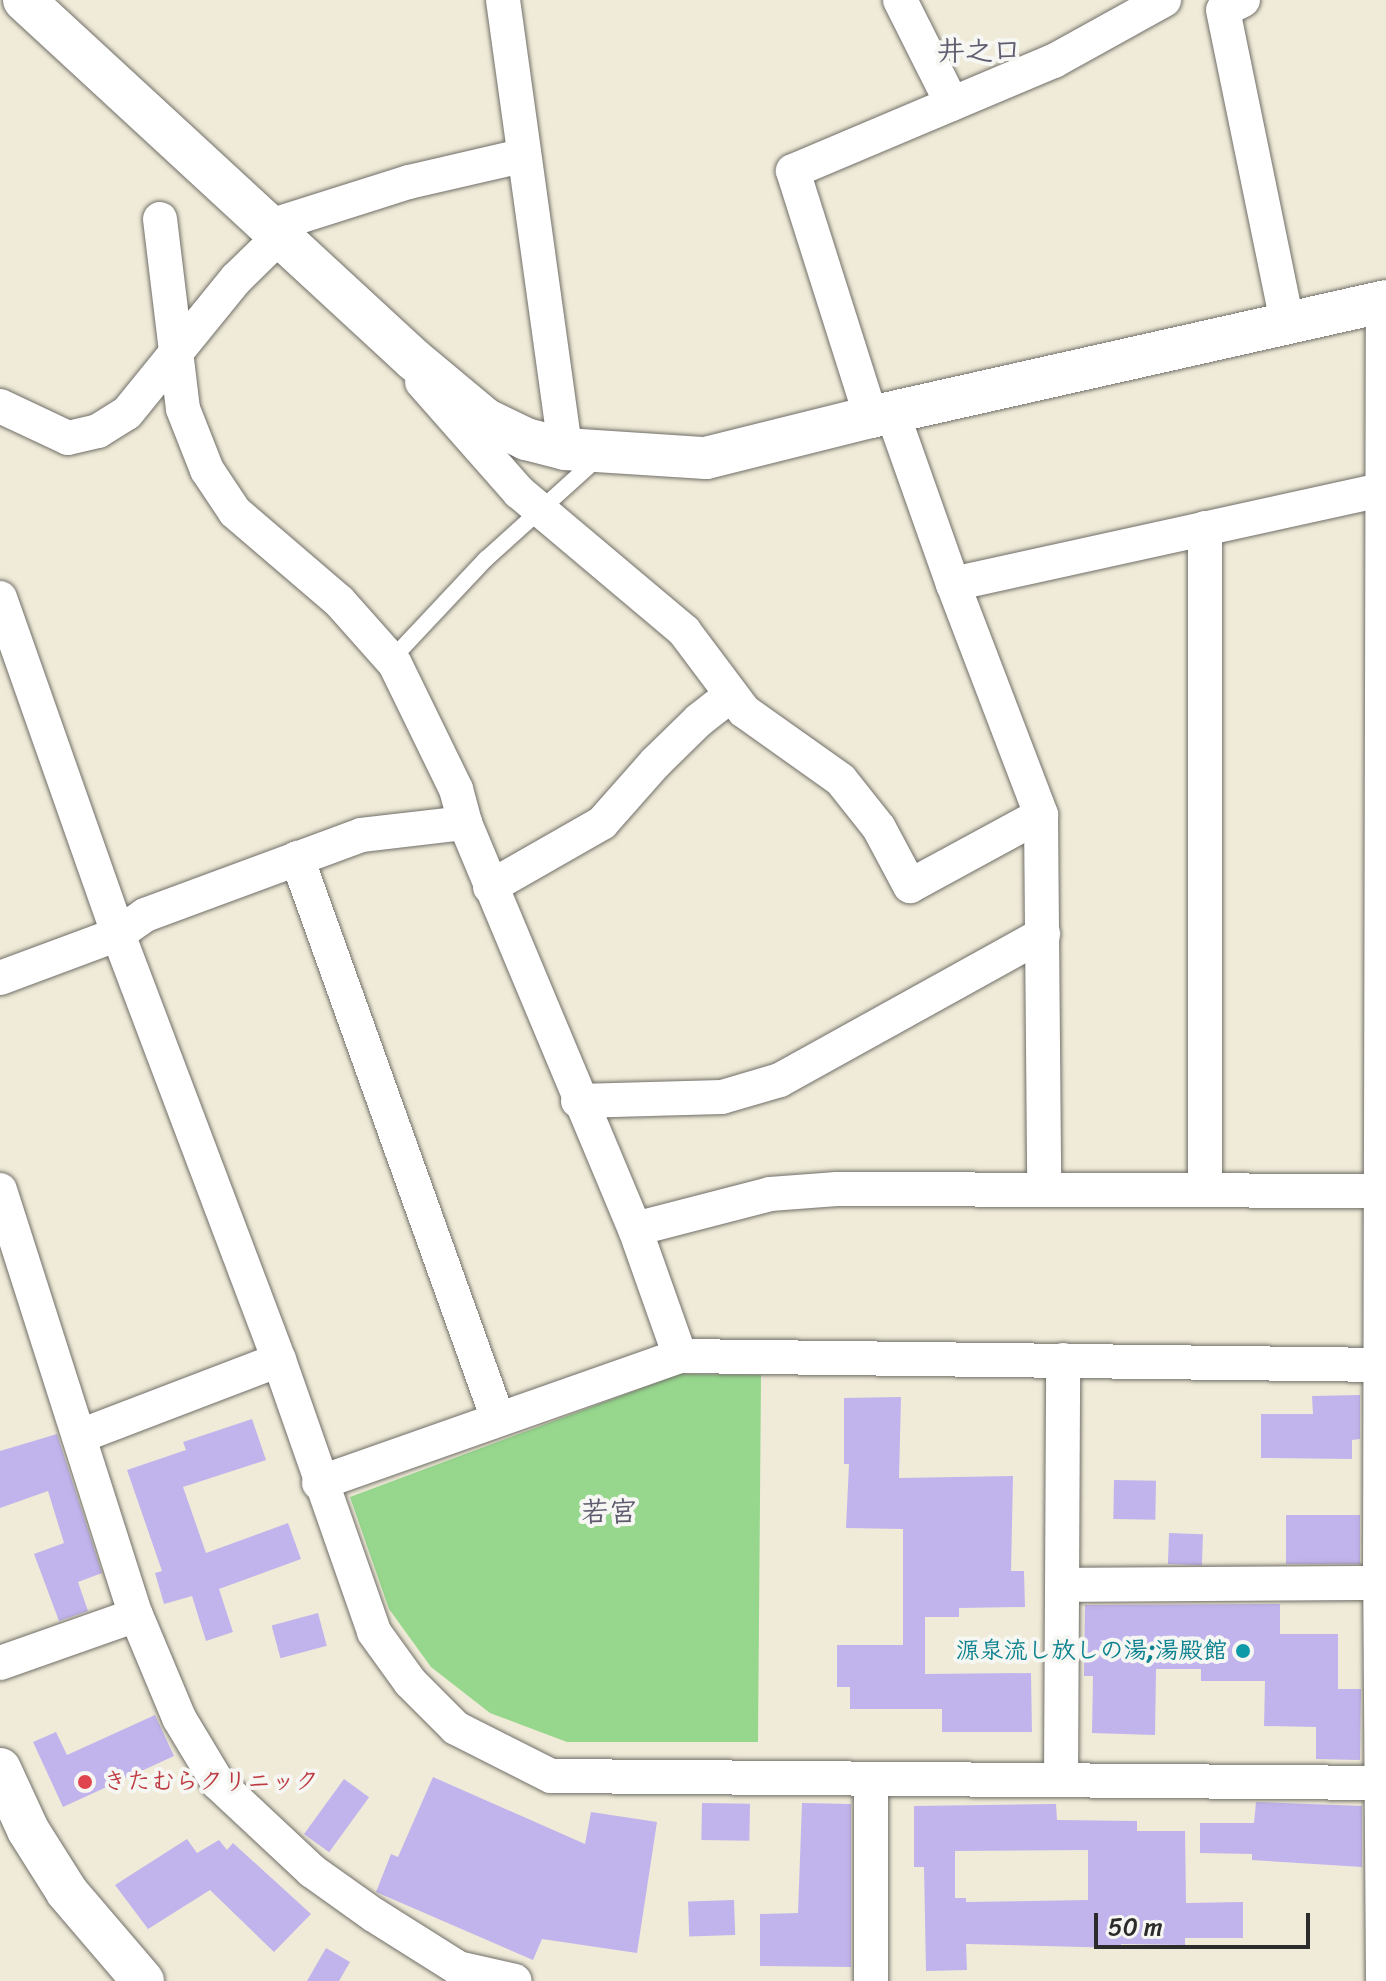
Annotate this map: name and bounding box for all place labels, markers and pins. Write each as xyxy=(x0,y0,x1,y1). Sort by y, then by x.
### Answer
place label: 源泉流し放しの湯;湯殿館 xyxy=(956,1637,1227,1665)
marker: 源泉流し放しの湯;湯殿館 xyxy=(1234,1642,1252,1660)
place label: きたむらクリニック xyxy=(103,1768,319,1796)
marker: きたむらクリニック xyxy=(74,1771,96,1793)

